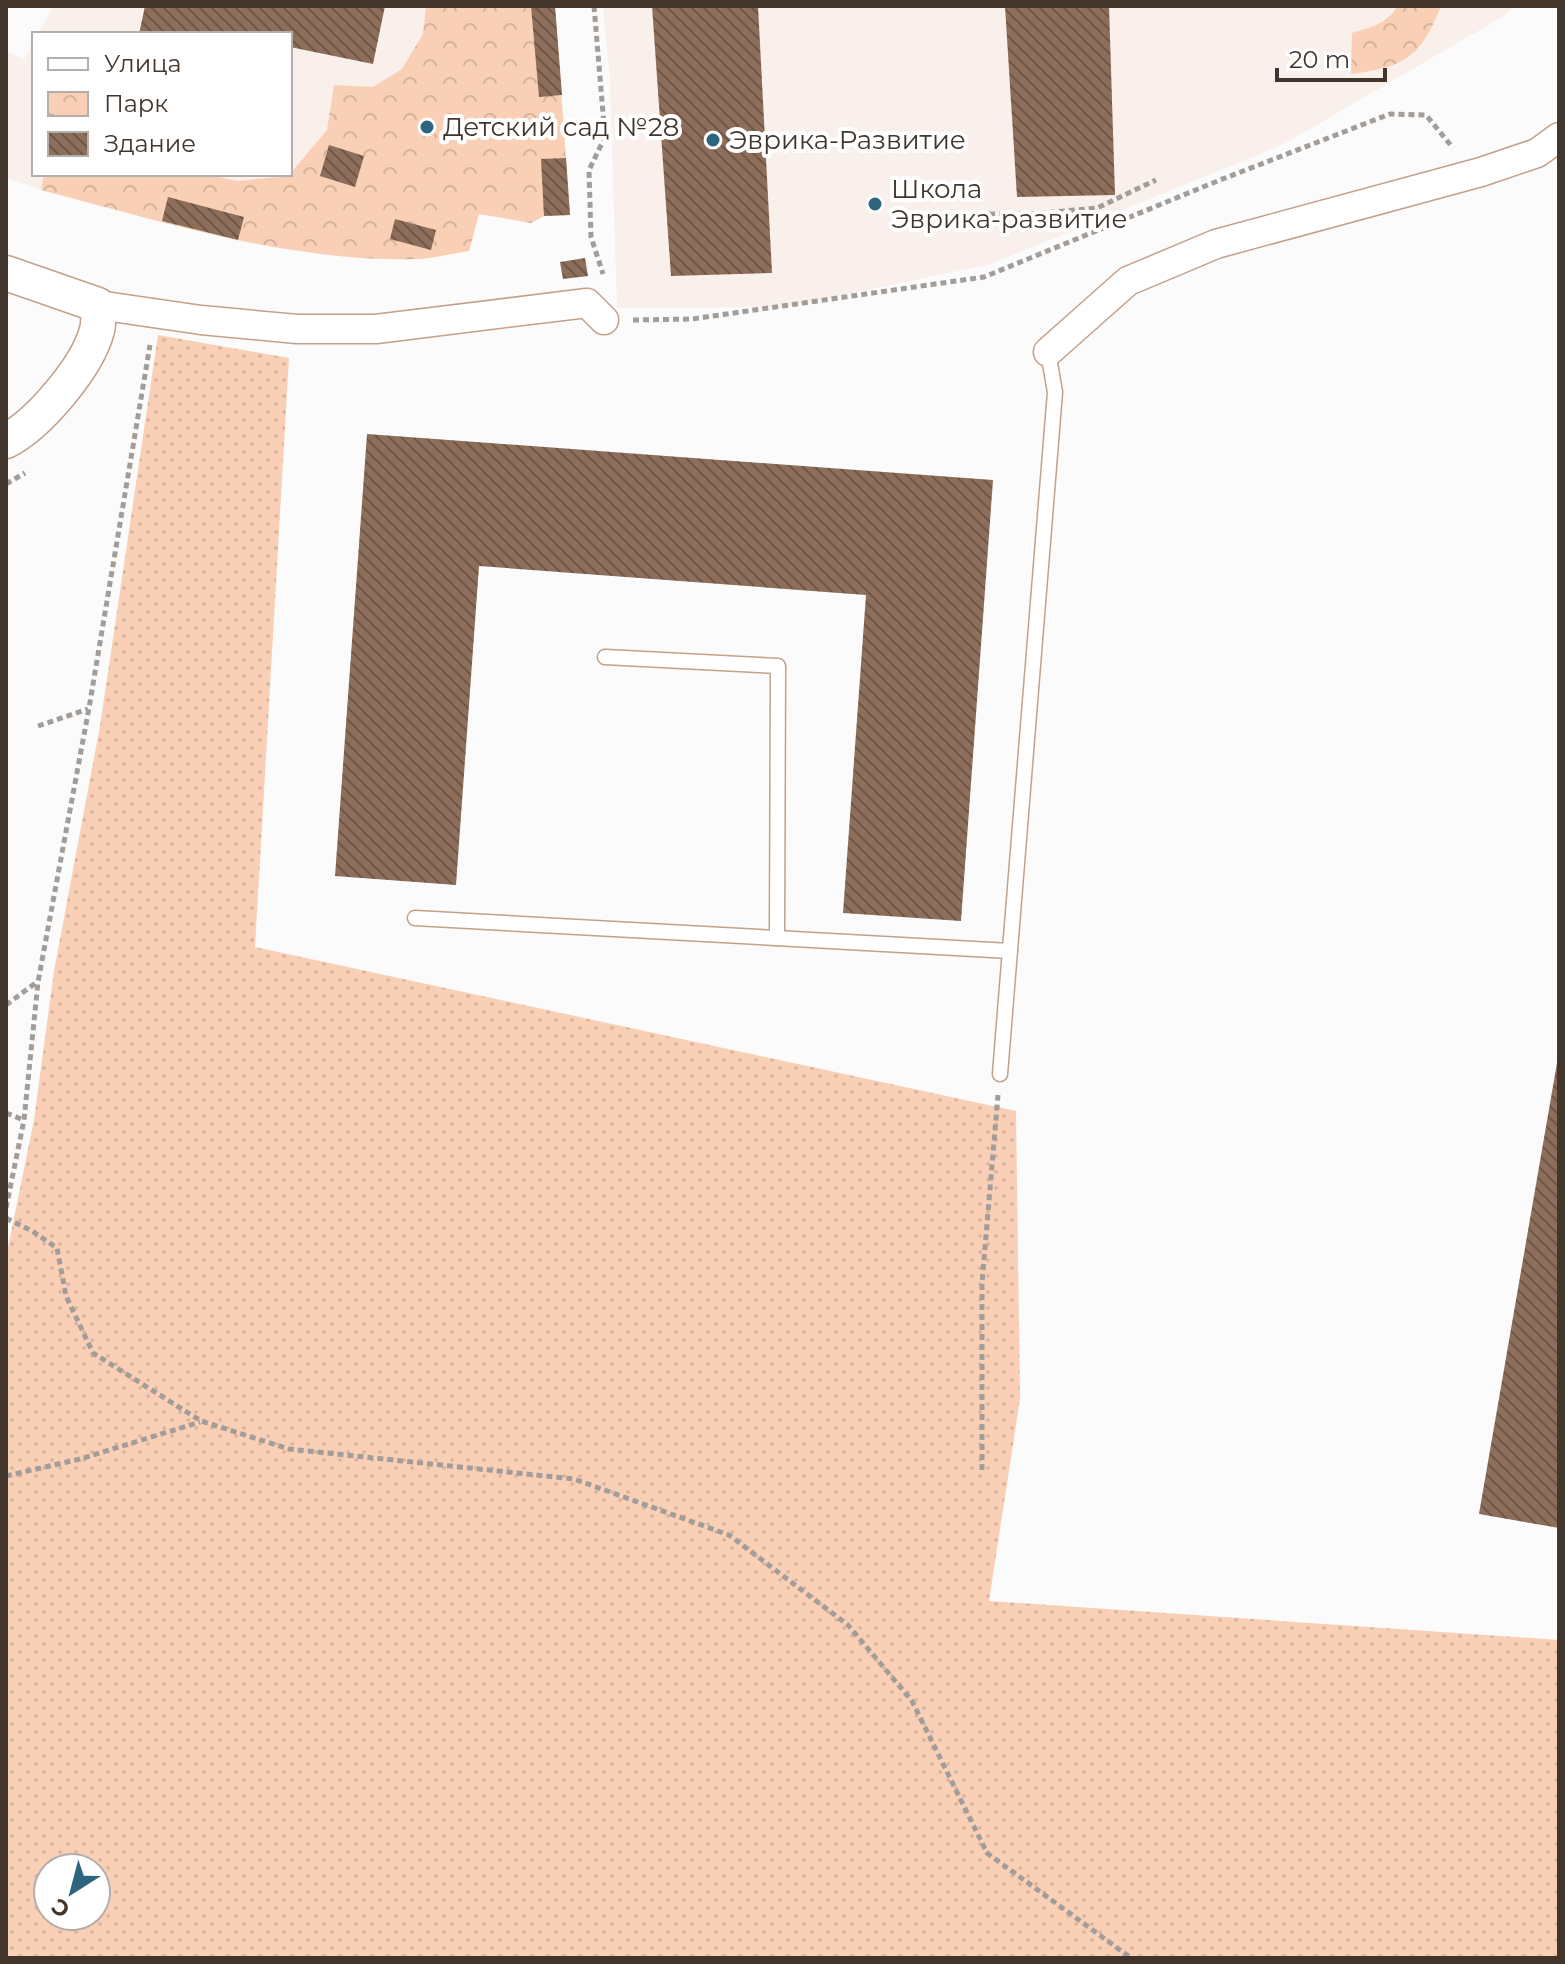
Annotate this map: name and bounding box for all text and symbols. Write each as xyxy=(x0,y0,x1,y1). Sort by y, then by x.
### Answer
legend xyxy=(32,32,292,176)
scale bar xyxy=(1277,32,1385,82)
text: 20 m xyxy=(1289,45,1350,74)
text: Улица xyxy=(104,49,182,78)
text: Парк xyxy=(104,89,168,118)
place label: Детский сад №28 xyxy=(443,111,679,143)
marker: Детский сад №28 xyxy=(418,118,436,136)
place label: Эврика-Развитие xyxy=(729,124,966,156)
text: Здание xyxy=(104,129,196,158)
marker: Эврика-Развитие xyxy=(704,131,722,149)
place label: Школа Эврика-развитие xyxy=(891,173,1128,235)
marker: Школа Эврика-развитие xyxy=(866,195,884,213)
north arrow xyxy=(32,1852,112,1932)
text: С xyxy=(46,1892,75,1923)

